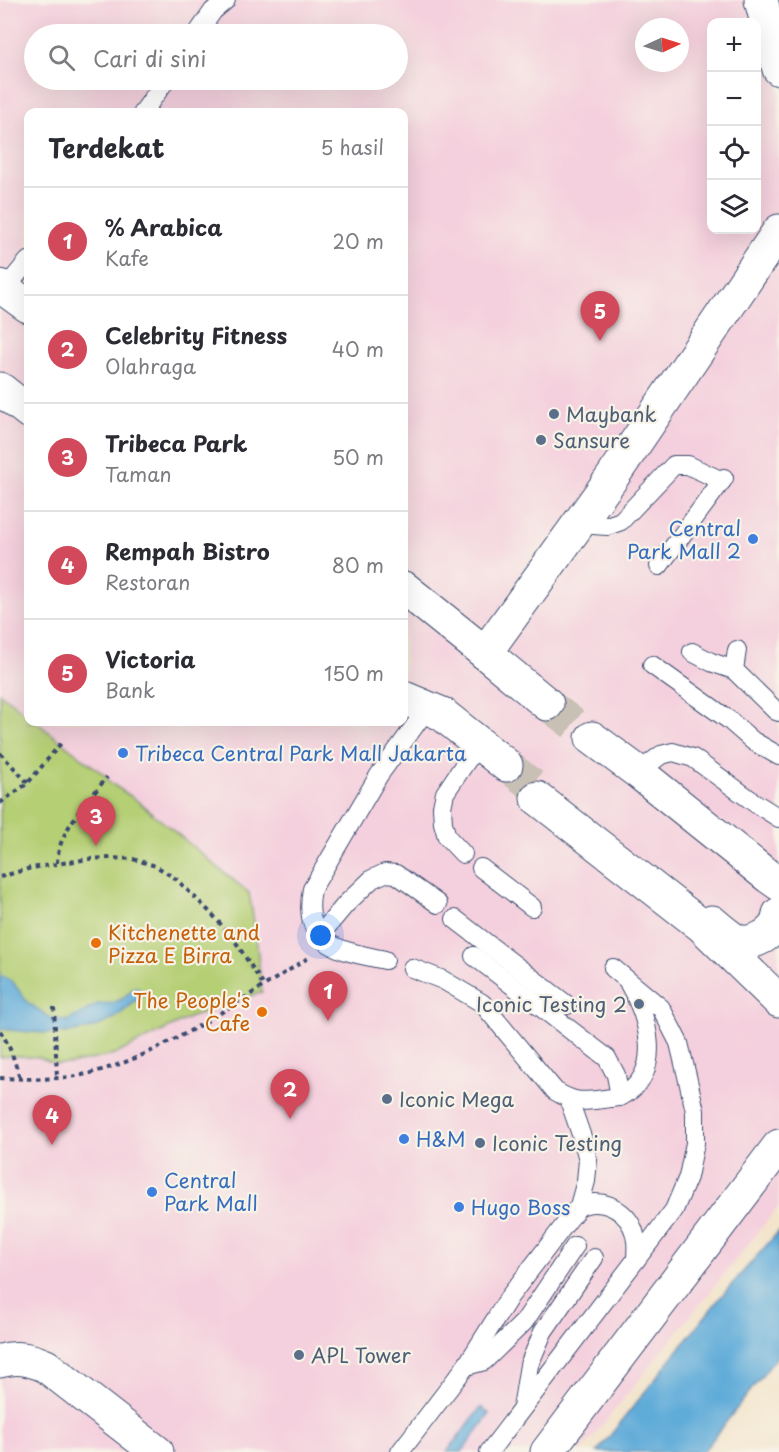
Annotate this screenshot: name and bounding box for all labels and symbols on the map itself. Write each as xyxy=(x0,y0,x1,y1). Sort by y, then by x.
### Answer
north arrow xyxy=(635,18,689,72)
pin: 5 xyxy=(580,292,620,341)
place label: Maybank xyxy=(566,399,657,429)
marker: Maybank xyxy=(547,407,561,421)
place label: Sansure xyxy=(553,425,630,455)
marker: Sansure xyxy=(534,433,548,447)
place label: Central Park Mall 2 xyxy=(627,513,741,566)
marker: Central Park Mall 2 xyxy=(746,532,760,546)
place label: Tribeca Central Park Mall Jakarta xyxy=(135,738,467,768)
marker: Tribeca Central Park Mall Jakarta xyxy=(116,746,130,760)
pin: 3 xyxy=(76,796,116,846)
place label: Kitchenette and Pizza E Birra xyxy=(108,917,260,970)
your location xyxy=(306,921,335,950)
marker: Kitchenette and Pizza E Birra xyxy=(89,936,103,950)
pin: 1 xyxy=(308,972,348,1021)
place label: The People's Cafe xyxy=(133,985,250,1038)
place label: Iconic Testing 2 xyxy=(476,989,627,1019)
marker: Iconic Testing 2 xyxy=(632,997,646,1011)
marker: The People's Cafe xyxy=(255,1005,269,1019)
pin: 2 xyxy=(270,1070,310,1119)
place label: Iconic Mega xyxy=(399,1084,515,1114)
marker: Iconic Mega xyxy=(380,1092,394,1106)
pin: 4 xyxy=(32,1096,72,1145)
place label: H&M xyxy=(416,1124,466,1154)
place label: Iconic Testing xyxy=(492,1128,622,1158)
marker: H&M xyxy=(397,1132,411,1146)
marker: Iconic Testing xyxy=(473,1136,487,1150)
place label: Central Park Mall xyxy=(164,1165,258,1218)
marker: Central Park Mall xyxy=(145,1185,159,1199)
place label: Hugo Boss xyxy=(471,1192,570,1222)
marker: Hugo Boss xyxy=(452,1200,466,1214)
place label: APL Tower xyxy=(311,1340,411,1370)
marker: APL Tower xyxy=(292,1348,306,1362)

